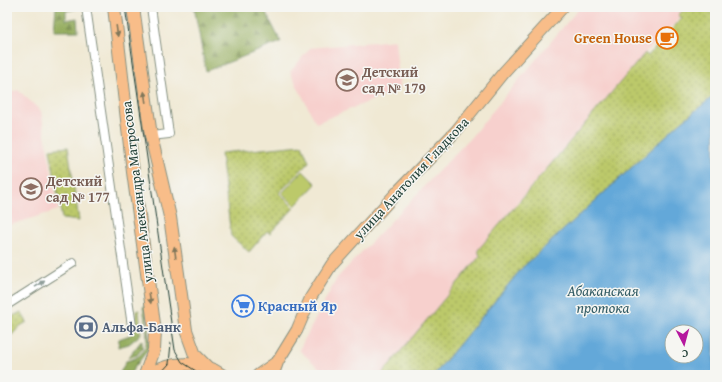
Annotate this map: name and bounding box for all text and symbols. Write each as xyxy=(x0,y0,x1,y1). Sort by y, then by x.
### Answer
one-way arrow xyxy=(114,25,120,37)
cafe icon: Green House xyxy=(654,25,680,51)
place label: Green House xyxy=(574,28,652,48)
place label: Детский сад № 179 xyxy=(361,62,426,98)
school or university icon: Детский сад № 179 xyxy=(334,67,360,93)
one-way arrow xyxy=(142,91,148,103)
street label: улица Александра Матросова xyxy=(116,100,158,285)
street label: улица Анатолия Гладкова xyxy=(348,112,473,244)
place label: Детский сад № 177 xyxy=(45,171,110,207)
school or university icon: Детский сад № 177 xyxy=(18,176,44,202)
one-way arrow xyxy=(172,246,178,258)
one-way arrow xyxy=(35,280,45,288)
water label: Абаканская протока xyxy=(566,280,639,318)
one-way arrow xyxy=(147,292,153,304)
supermarket icon: Красный Яр xyxy=(230,293,256,319)
place label: Красный Яр xyxy=(258,296,337,316)
bank icon: Альфа-Банк xyxy=(73,314,99,340)
place label: Альфа-Банк xyxy=(102,317,182,337)
north arrow xyxy=(664,324,704,364)
text: С xyxy=(681,346,689,362)

